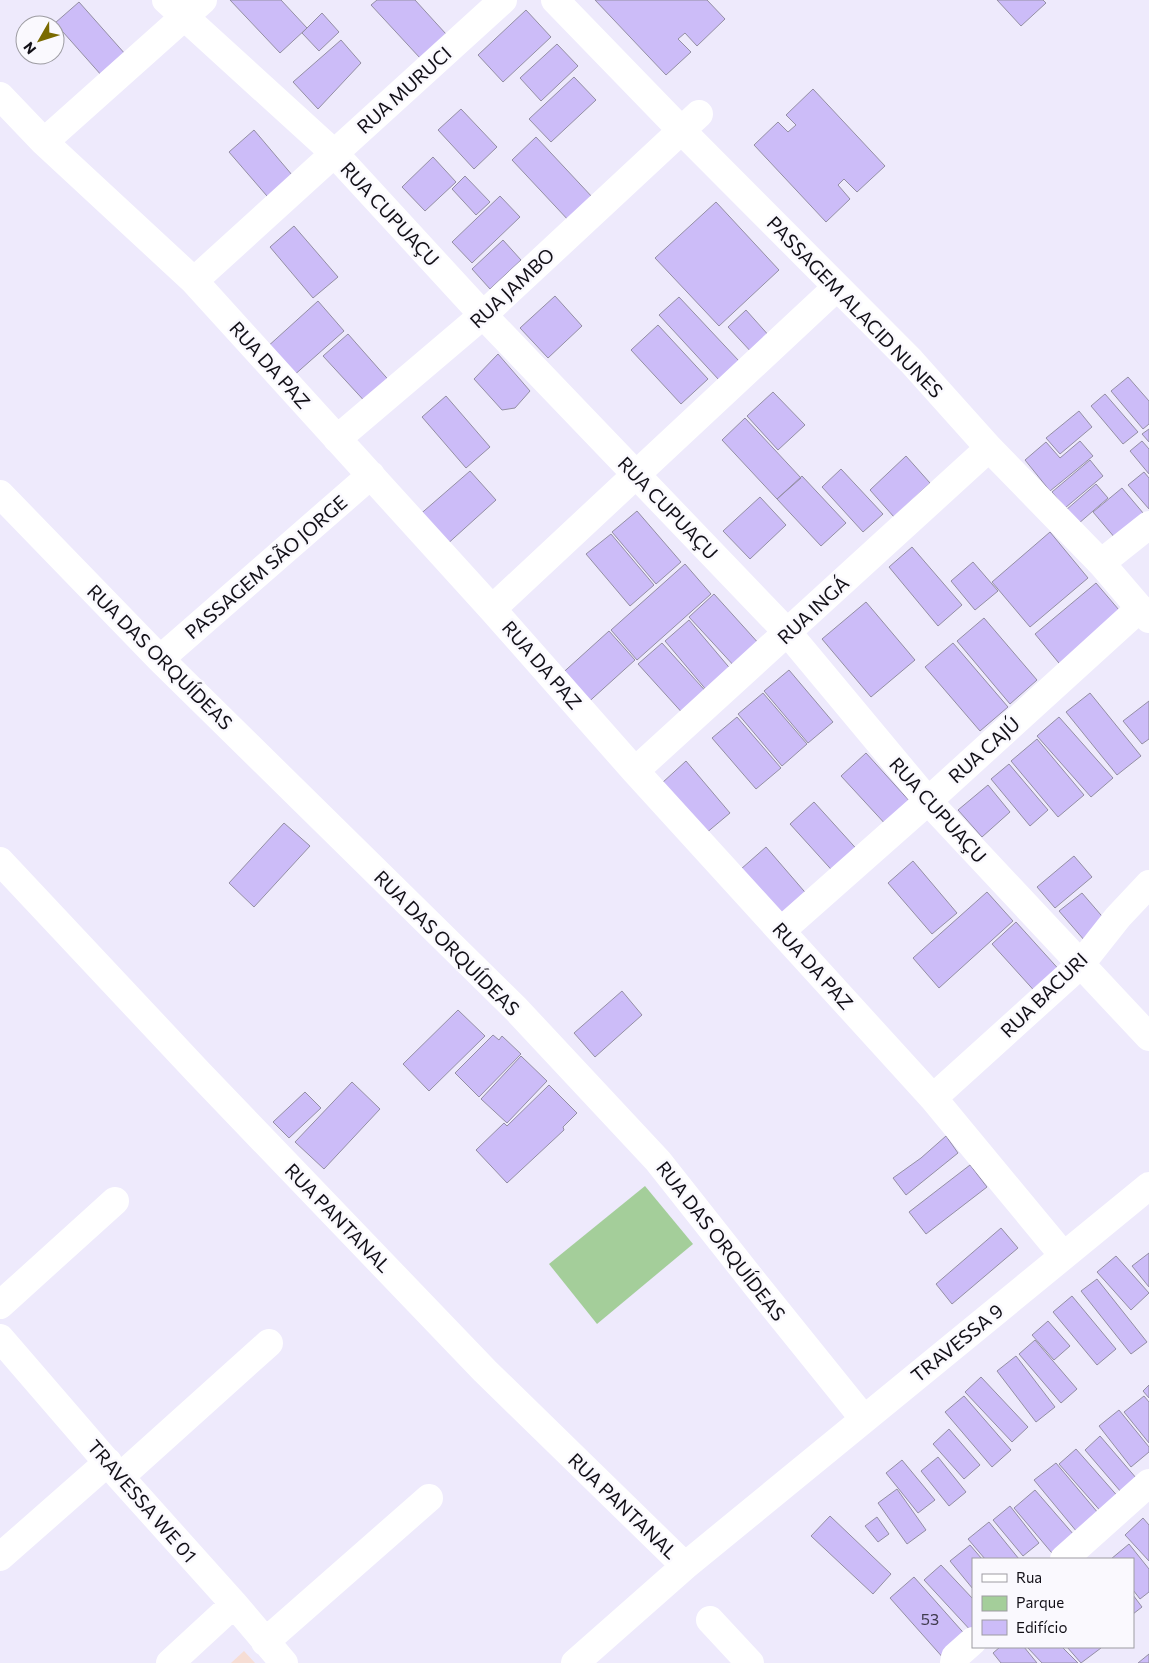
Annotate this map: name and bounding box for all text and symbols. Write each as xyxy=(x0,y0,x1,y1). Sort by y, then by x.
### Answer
north arrow xyxy=(15,15,65,65)
text: N xyxy=(20,39,39,58)
street label: RUA MURUCI xyxy=(352,41,456,138)
street label: RUA CUPUAÇU xyxy=(336,157,444,270)
street label: PASSAGEM ALACID NUNES xyxy=(763,211,948,402)
street label: RUA JAMBO xyxy=(465,243,559,333)
street label: RUA DA PAZ xyxy=(225,316,316,413)
street label: RUA CUPUAÇU xyxy=(614,451,723,564)
street label: PASSAGEM SÃO JORGE xyxy=(180,490,351,643)
street label: RUA INGÁ xyxy=(772,571,853,648)
street label: RUA DAS ORQUÍDEAS xyxy=(83,579,238,734)
street label: RUA DA PAZ xyxy=(498,616,587,713)
street label: RUA CAJÚ xyxy=(943,711,1024,788)
street label: RUA CUPUAÇU xyxy=(885,752,992,867)
street label: RUA DAS ORQUÍDEAS xyxy=(370,865,525,1020)
street label: RUA DA PAZ xyxy=(768,917,859,1014)
street label: RUA BACURI xyxy=(995,947,1092,1042)
street label: RUA DAS ORQUÍDEAS xyxy=(652,1156,791,1325)
street label: RUA PANTANAL xyxy=(281,1158,396,1277)
street label: TRAVESSA 9 xyxy=(906,1299,1007,1387)
street label: TRAVESSA WE 01 xyxy=(83,1435,202,1567)
street label: RUA PANTANAL xyxy=(564,1448,683,1564)
legend xyxy=(972,1558,1134,1648)
text: Rua xyxy=(1016,1568,1042,1586)
text: Parque xyxy=(1016,1593,1064,1611)
house number: 53 xyxy=(921,1609,939,1628)
text: Edifício xyxy=(1016,1618,1067,1636)

